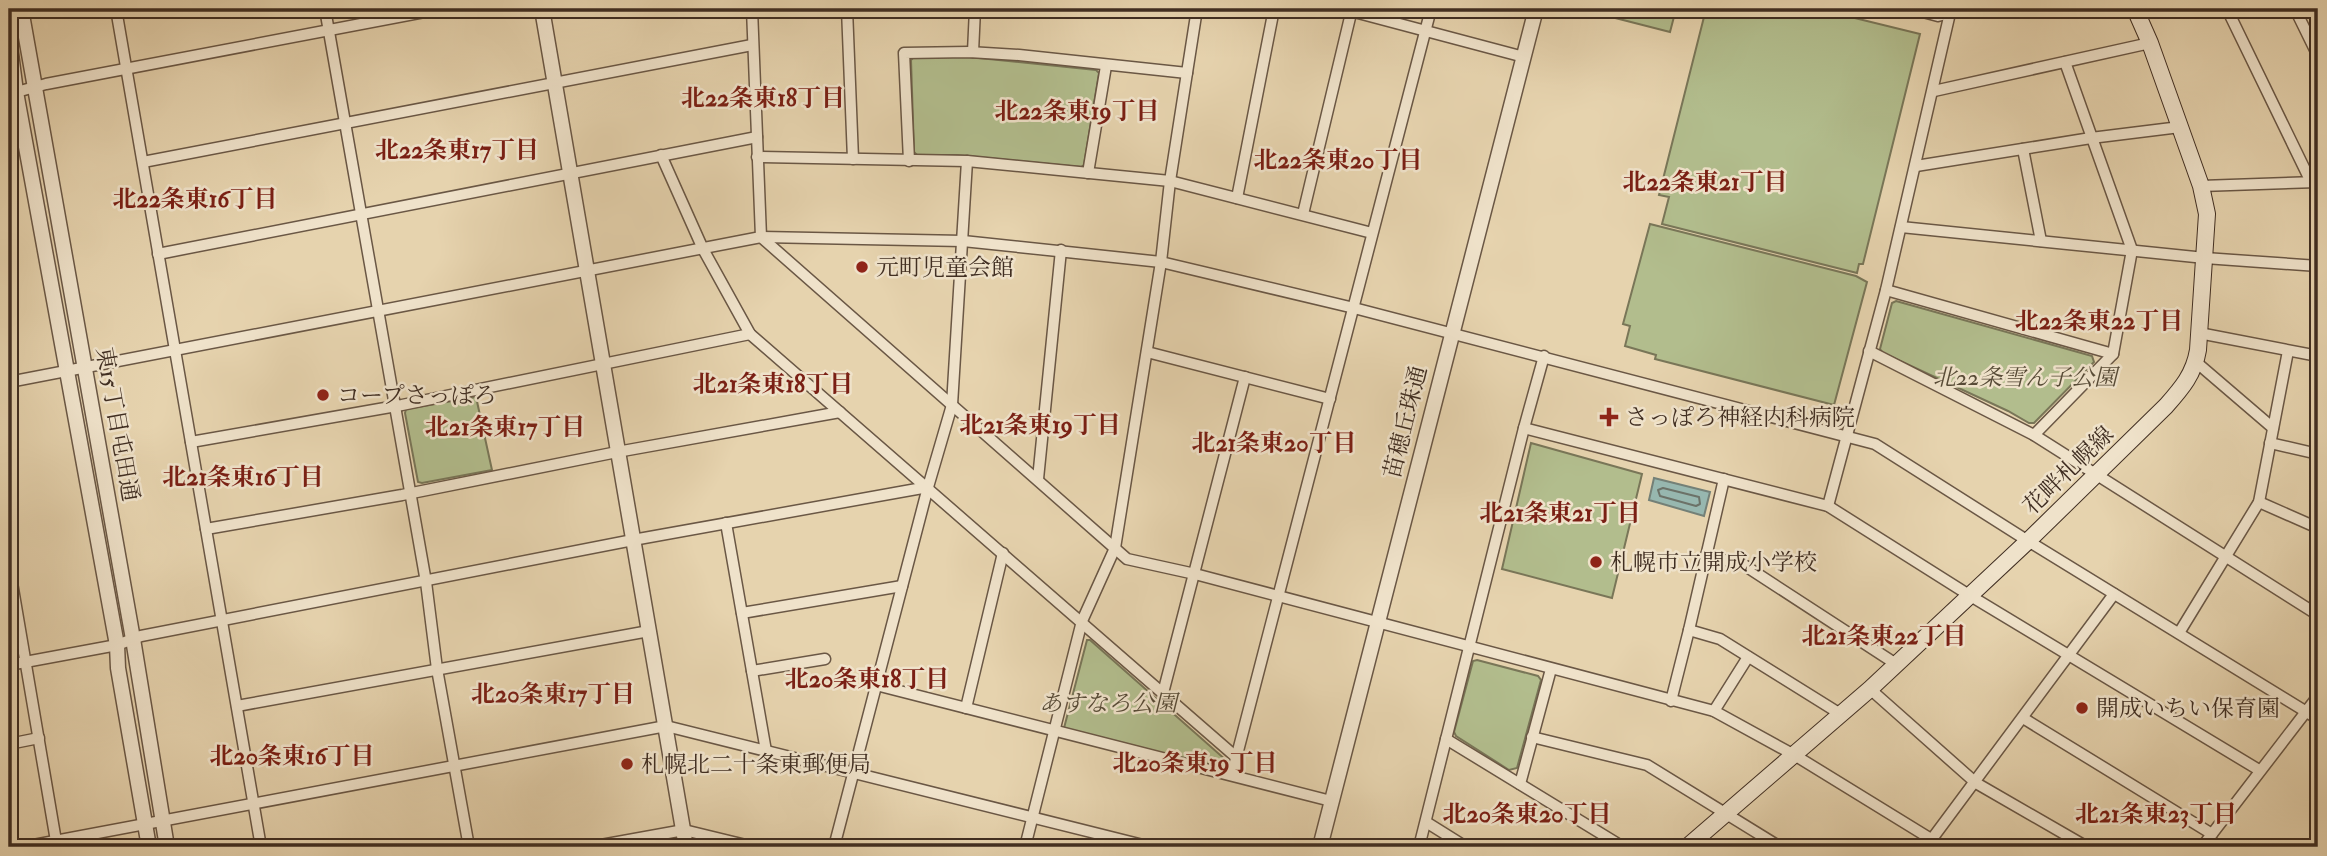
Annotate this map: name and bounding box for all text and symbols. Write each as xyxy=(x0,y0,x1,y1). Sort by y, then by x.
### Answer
district label: 北22条東18丁目 xyxy=(681,83,845,114)
district label: 北22条東19丁目 xyxy=(994,96,1160,127)
district label: 北22条東17丁目 xyxy=(375,135,539,166)
district label: 北22条東20丁目 xyxy=(1254,145,1422,176)
district label: 北22条東21丁目 xyxy=(1622,167,1788,198)
district label: 北22条東16丁目 xyxy=(113,184,277,215)
place label: 元町児童会館 xyxy=(876,253,1014,282)
marker: 元町児童会館 xyxy=(854,259,870,275)
district label: 北22条東22丁目 xyxy=(2015,306,2183,337)
street label: 東15丁目屯田通 xyxy=(90,345,145,504)
street label: 苗穂丘珠通 xyxy=(1378,363,1433,481)
park label: 北22条雪ん子公園 xyxy=(1933,363,2121,392)
district label: 北21条東18丁目 xyxy=(693,369,853,400)
place label: コープさっぽろ xyxy=(337,381,497,410)
marker: コープさっぽろ xyxy=(315,387,331,403)
place label: さっぽろ神経内科病院 xyxy=(1625,403,1855,432)
marker: さっぽろ神経内科病院 xyxy=(1599,407,1619,427)
district label: 北21条東19丁目 xyxy=(959,410,1121,441)
district label: 北21条東17丁目 xyxy=(425,412,585,443)
street label: 花畔札幌線 xyxy=(2017,420,2120,521)
district label: 北21条東20丁目 xyxy=(1191,428,1357,459)
district label: 北21条東16丁目 xyxy=(162,462,324,493)
district label: 北21条東21丁目 xyxy=(1479,498,1641,529)
place label: 札幌市立開成小学校 xyxy=(1610,548,1817,577)
marker: 札幌市立開成小学校 xyxy=(1588,554,1604,570)
district label: 北21条東22丁目 xyxy=(1801,621,1967,652)
district label: 北20条東18丁目 xyxy=(785,664,949,695)
district label: 北20条東17丁目 xyxy=(471,679,635,710)
park label: あすなろ公園 xyxy=(1039,689,1181,718)
place label: 開成いちい保育園 xyxy=(2096,694,2280,723)
marker: 開成いちい保育園 xyxy=(2074,700,2090,716)
district label: 北20条東16丁目 xyxy=(209,741,375,772)
district label: 北20条東19丁目 xyxy=(1112,748,1278,779)
place label: 札幌北二十条東郵便局 xyxy=(641,750,871,779)
marker: 札幌北二十条東郵便局 xyxy=(619,756,635,772)
district label: 北20条東20丁目 xyxy=(1443,799,1611,830)
district label: 北21条東23丁目 xyxy=(2075,799,2237,830)

